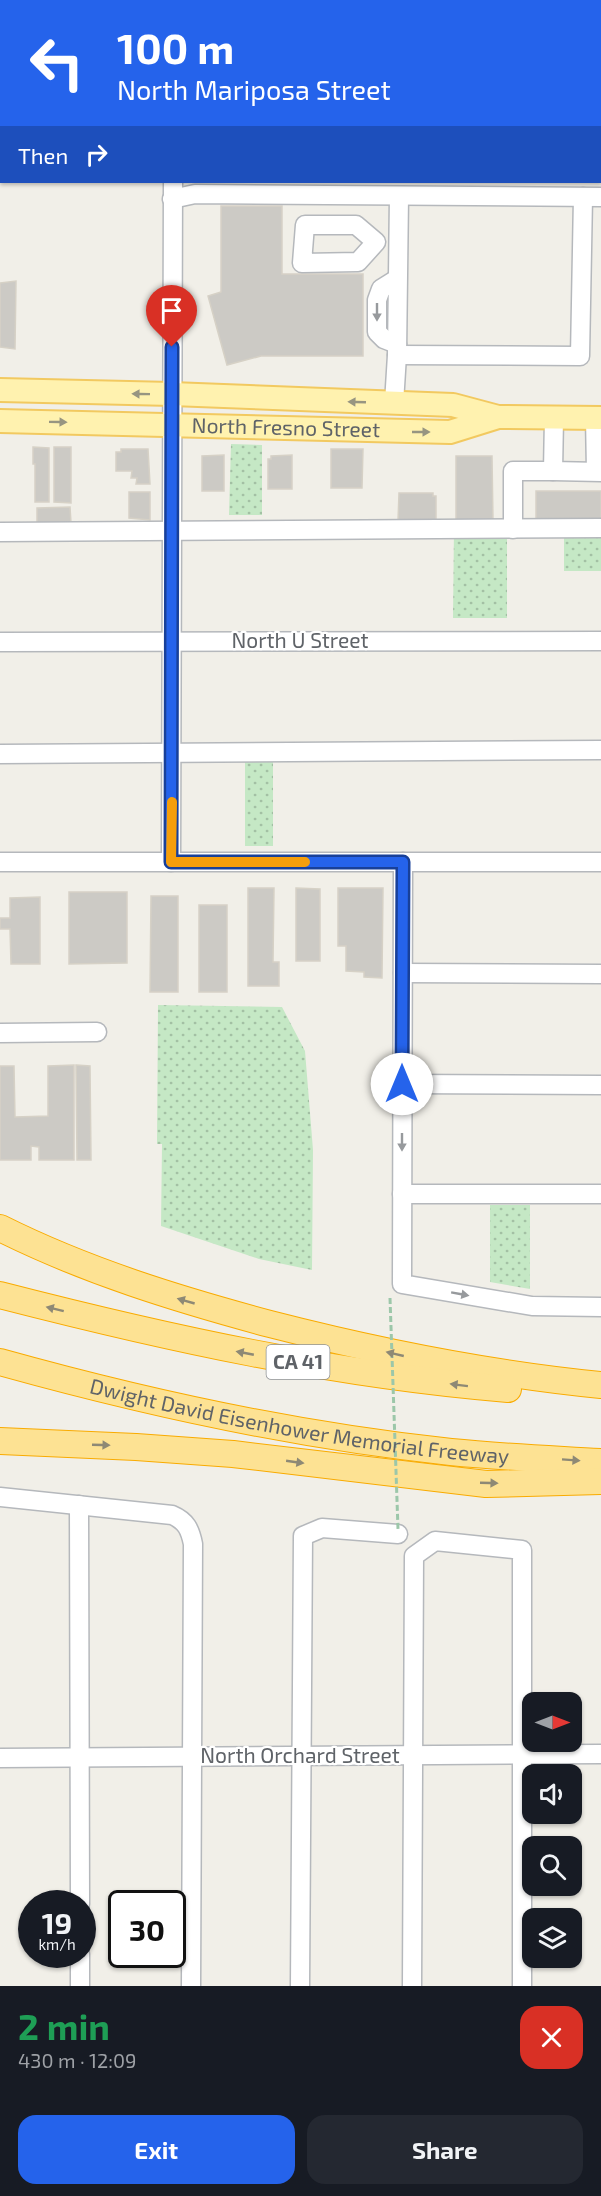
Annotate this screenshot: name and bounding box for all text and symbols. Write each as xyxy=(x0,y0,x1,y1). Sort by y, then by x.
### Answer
text: 100 m xyxy=(117,22,234,72)
icon: left xyxy=(18,24,96,102)
text: North Mariposa Street xyxy=(117,73,391,105)
icon: right xyxy=(80,138,113,171)
text: Then xyxy=(18,142,68,168)
pin xyxy=(146,285,197,347)
icon: arrive xyxy=(155,294,188,327)
one-way arrow xyxy=(372,303,382,322)
one-way arrow xyxy=(132,389,151,398)
one-way arrow xyxy=(348,397,367,406)
street label: North Fresno Street xyxy=(191,412,380,441)
one-way arrow xyxy=(49,417,68,427)
one-way arrow xyxy=(412,427,431,437)
street label: North U Street xyxy=(231,627,369,652)
position arrow xyxy=(370,1052,434,1116)
one-way arrow xyxy=(397,1133,407,1152)
one-way arrow xyxy=(450,1289,469,1298)
one-way arrow xyxy=(177,1296,195,1305)
one-way arrow xyxy=(46,1304,64,1313)
road number: CA 41 xyxy=(266,1345,330,1379)
one-way arrow xyxy=(236,1348,255,1357)
one-way arrow xyxy=(386,1349,405,1358)
street label: Dwight David Eisenhower Memorial Freeway xyxy=(88,1372,510,1468)
one-way arrow xyxy=(449,1380,468,1390)
one-way arrow xyxy=(91,1441,110,1450)
one-way arrow xyxy=(562,1455,581,1465)
one-way arrow xyxy=(286,1457,305,1467)
one-way arrow xyxy=(479,1478,498,1488)
north arrow xyxy=(522,1692,582,1752)
map controls xyxy=(522,1692,582,1968)
street label: North Orchard Street xyxy=(200,1742,400,1767)
button: sound xyxy=(522,1764,582,1824)
button: search xyxy=(522,1836,582,1896)
speed limit sign: 30 xyxy=(108,1890,186,1968)
text: 19 xyxy=(42,1904,72,1940)
button: layers xyxy=(522,1908,582,1968)
text: km/h xyxy=(38,1935,76,1953)
text: 2 min xyxy=(18,2004,110,2047)
button: close xyxy=(520,2006,583,2069)
text: 430 m · 12:09 xyxy=(18,2048,137,2072)
button: Exit xyxy=(18,2115,295,2184)
button: Share xyxy=(307,2115,583,2184)

